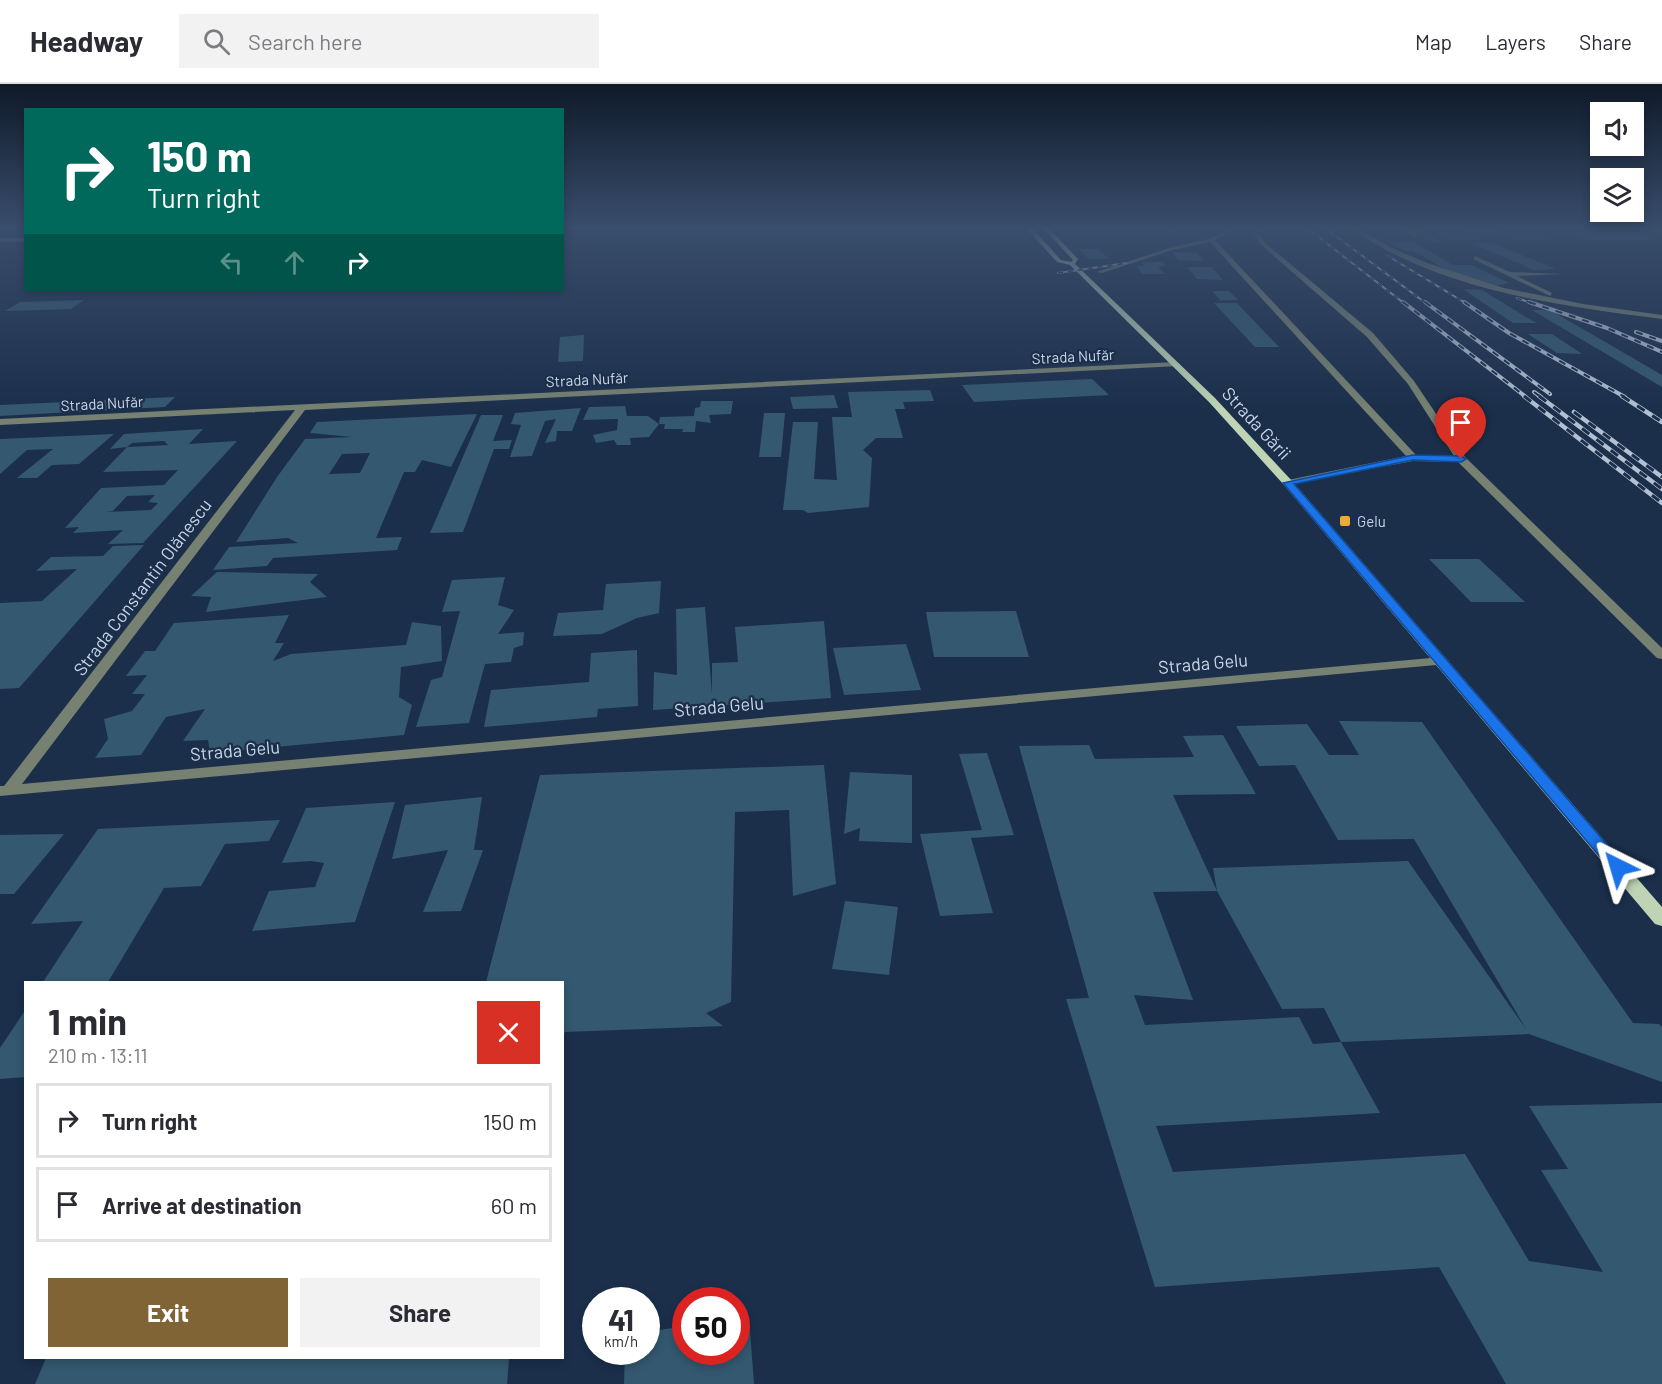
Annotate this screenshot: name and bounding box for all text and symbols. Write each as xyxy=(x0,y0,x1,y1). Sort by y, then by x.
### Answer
search box xyxy=(179,14,599,68)
text: Headway xyxy=(30,24,143,58)
icon: search xyxy=(200,25,233,58)
text: Search here xyxy=(248,28,362,54)
text: Map xyxy=(1415,29,1452,54)
text: Layers xyxy=(1485,29,1546,54)
text: Share xyxy=(1579,29,1632,54)
map controls xyxy=(1590,102,1644,222)
button: sound xyxy=(1590,102,1644,156)
text: 150 m xyxy=(147,130,252,180)
icon: right xyxy=(48,132,126,210)
button: layers xyxy=(1590,168,1644,222)
text: Turn right xyxy=(147,181,261,213)
icon: left xyxy=(215,246,248,279)
icon: ahead xyxy=(278,246,311,279)
icon: right xyxy=(341,246,374,279)
street label: Strada Nufăr xyxy=(1031,345,1115,367)
street label: Strada Nufăr xyxy=(545,368,629,390)
street label: Strada Gării xyxy=(1218,382,1296,464)
street label: Strada Nufăr xyxy=(60,392,144,414)
pin xyxy=(1435,397,1486,459)
icon: arrive xyxy=(1444,406,1477,439)
street label: Strada Constantin Olănescu xyxy=(68,494,216,680)
place label: Gelu xyxy=(1357,512,1386,530)
marker: Gelu xyxy=(1338,514,1352,528)
street label: Strada Gelu xyxy=(1157,648,1249,678)
street label: Strada Gelu xyxy=(673,691,765,721)
street label: Strada Gelu xyxy=(189,735,281,765)
position arrow xyxy=(1586,835,1650,899)
text: 1 min xyxy=(48,999,127,1042)
button: close xyxy=(477,1001,540,1064)
text: 210 m · 13:11 xyxy=(48,1043,148,1067)
icon: right xyxy=(51,1104,84,1137)
text: Turn right xyxy=(102,1108,197,1134)
text: 150 m xyxy=(483,1108,537,1134)
icon: arrive xyxy=(51,1188,84,1221)
text: Arrive at destination xyxy=(102,1192,301,1218)
text: 60 m xyxy=(491,1192,537,1218)
button: Exit xyxy=(48,1278,288,1347)
button: Share xyxy=(300,1278,540,1347)
speed limit sign: 50 xyxy=(672,1287,750,1365)
text: 41 xyxy=(608,1301,634,1337)
text: km/h xyxy=(604,1332,638,1350)

